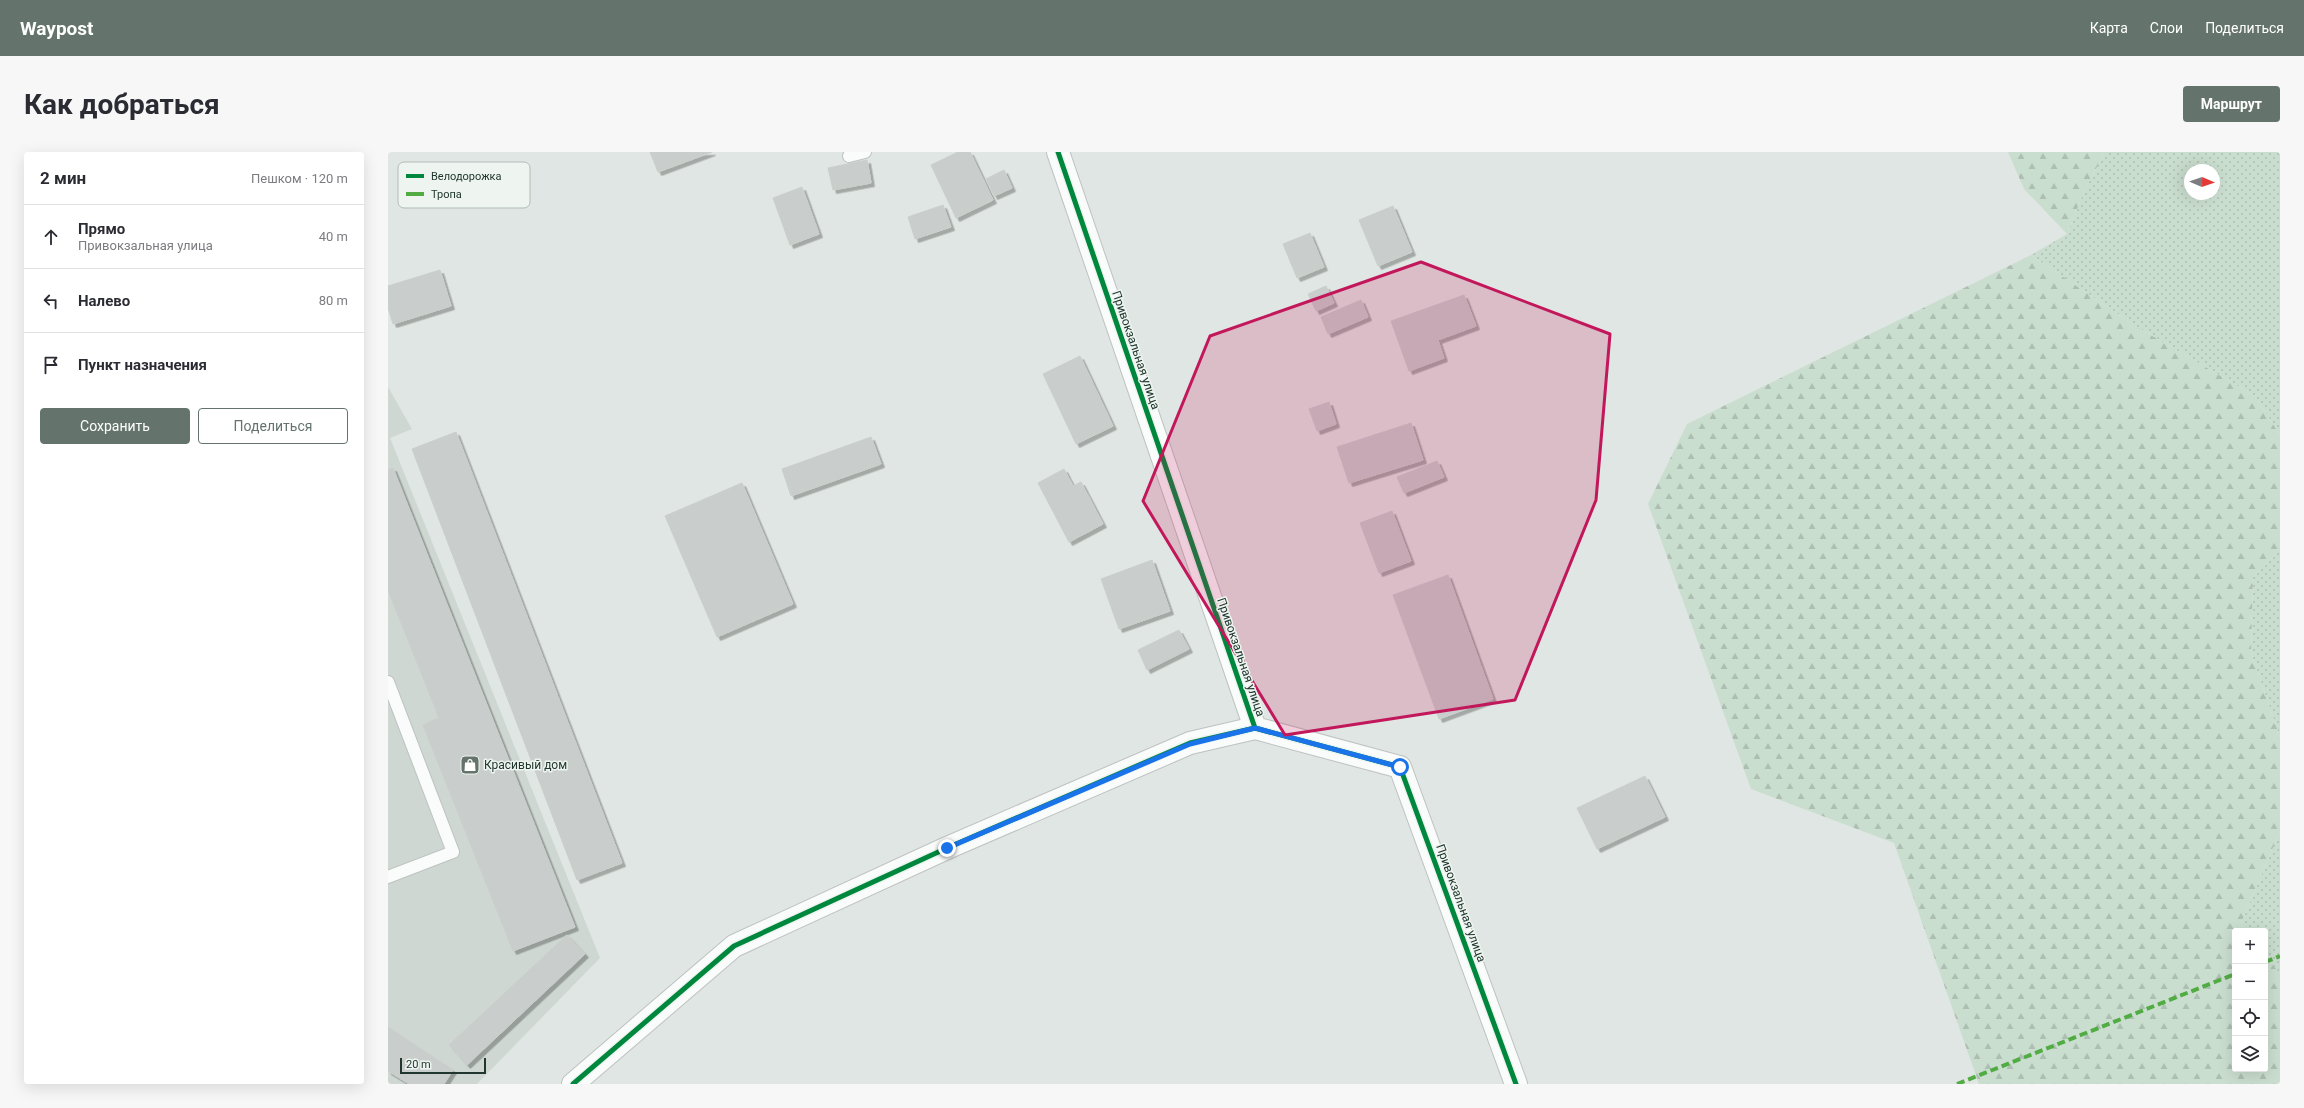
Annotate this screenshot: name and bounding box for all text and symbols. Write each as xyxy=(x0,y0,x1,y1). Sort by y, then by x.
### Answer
text: Waypost xyxy=(20,17,94,40)
text: Карта xyxy=(2090,20,2128,36)
text: Слои xyxy=(2150,20,2183,36)
text: Поделиться xyxy=(2205,20,2284,36)
button: Маршрут xyxy=(2183,86,2280,122)
text: Как добраться xyxy=(24,88,220,121)
legend xyxy=(398,162,530,208)
north arrow xyxy=(2184,164,2220,200)
text: 2 мин xyxy=(40,168,86,188)
text: Велодорожка xyxy=(431,170,502,183)
text: Пешком · 120 m xyxy=(251,171,348,186)
text: Тропа xyxy=(431,188,462,201)
text: Прямо xyxy=(78,220,125,238)
icon: ahead xyxy=(40,226,62,248)
text: 40 m xyxy=(319,229,348,244)
text: Привокзальная улица xyxy=(78,238,213,253)
street label: Привокзальная улица xyxy=(1109,289,1163,411)
icon: left xyxy=(40,290,62,312)
text: Налево xyxy=(78,292,130,310)
text: 80 m xyxy=(319,293,348,308)
icon: arrive xyxy=(40,354,62,376)
text: Пункт назначения xyxy=(78,356,207,374)
button: Сохранить xyxy=(40,408,190,444)
button: Поделиться xyxy=(198,408,348,444)
street label: Привокзальная улица xyxy=(1214,596,1268,718)
shop icon: Красивый дом xyxy=(459,754,481,776)
place label: Красивый дом xyxy=(484,758,567,772)
route start xyxy=(1391,758,1409,776)
route end xyxy=(938,839,956,857)
street label: Привокзальная улица xyxy=(1433,842,1489,964)
map controls xyxy=(2232,928,2268,1072)
button: + xyxy=(2232,928,2268,964)
button: − xyxy=(2232,964,2268,1000)
button: locate xyxy=(2232,1000,2268,1036)
button: layers xyxy=(2232,1036,2268,1072)
scale bar xyxy=(400,1056,486,1075)
text: 20 m xyxy=(406,1058,431,1071)

